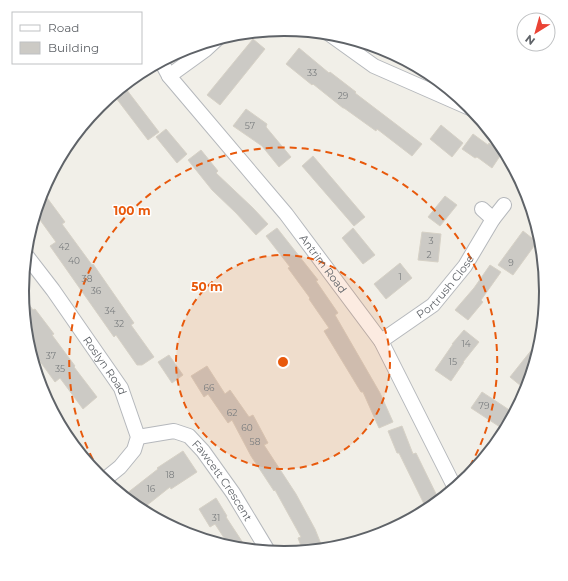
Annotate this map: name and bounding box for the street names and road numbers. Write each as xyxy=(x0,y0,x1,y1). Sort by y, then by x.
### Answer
street label: Antrim Road xyxy=(296,231,350,296)
street label: Portrush Close xyxy=(414,252,477,321)
street label: Roslyn Road xyxy=(80,333,130,397)
street label: Fawcett Crescent xyxy=(189,437,256,524)

